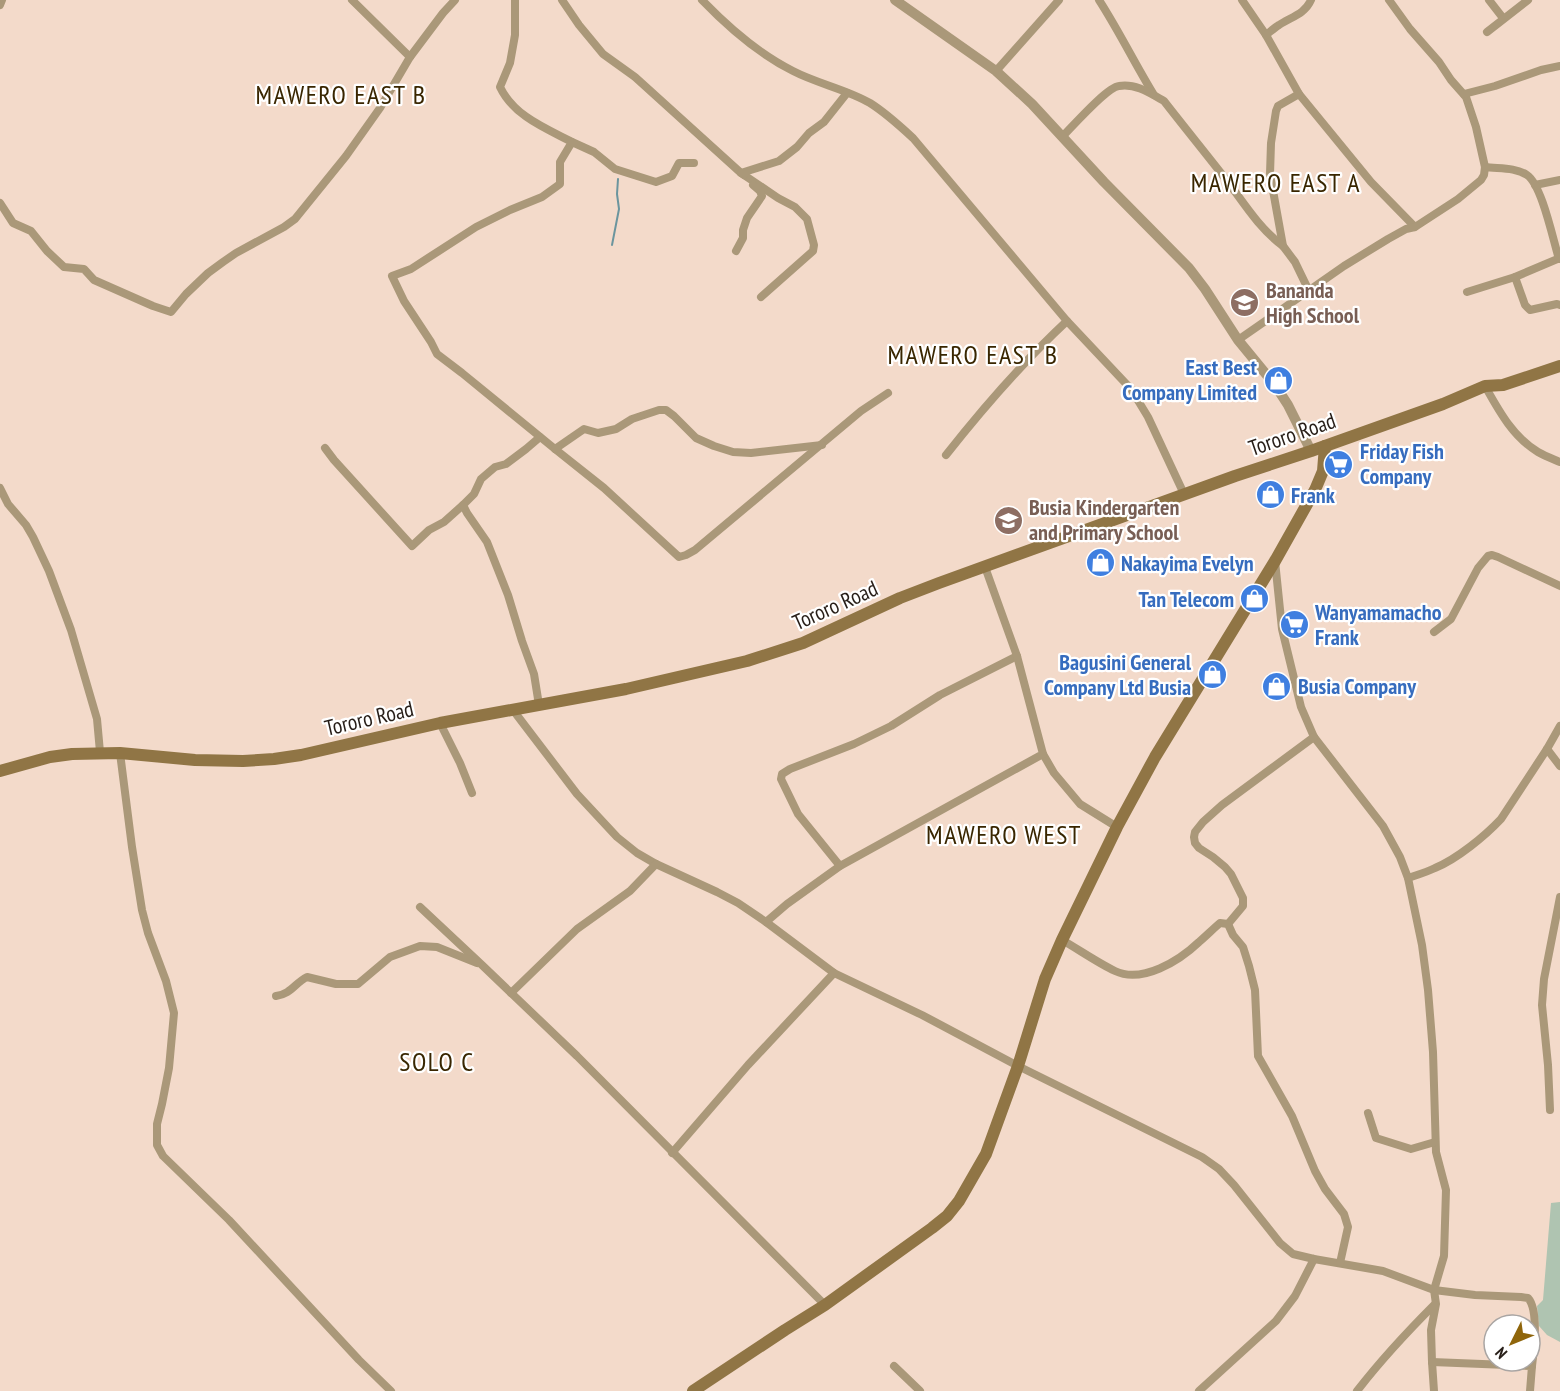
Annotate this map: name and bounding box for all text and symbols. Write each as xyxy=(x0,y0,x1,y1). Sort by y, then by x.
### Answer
district label: MAWERO EAST B xyxy=(255,78,427,111)
district label: MAWERO EAST A xyxy=(1191,166,1361,199)
place label: Bananda High School xyxy=(1266,276,1360,329)
school or university icon: Bananda High School xyxy=(1229,287,1261,319)
district label: MAWERO EAST B xyxy=(887,338,1059,371)
place label: East Best Company Limited xyxy=(1122,353,1258,406)
shop icon: East Best Company Limited xyxy=(1262,364,1294,396)
street label: Tororo Road xyxy=(1245,406,1339,462)
place label: Friday Fish Company xyxy=(1360,437,1444,490)
supermarket icon: Friday Fish Company xyxy=(1323,448,1355,480)
shop icon: Frank xyxy=(1254,479,1286,511)
place label: Frank xyxy=(1291,481,1336,509)
place label: Busia Kindergarten and Primary School xyxy=(1029,493,1179,546)
school or university icon: Busia Kindergarten and Primary School xyxy=(992,504,1024,536)
shop icon: Nakayima Evelyn xyxy=(1084,547,1116,579)
place label: Nakayima Evelyn xyxy=(1121,549,1254,577)
street label: Tororo Road xyxy=(788,574,882,636)
shop icon: Tan Telecom xyxy=(1239,583,1271,615)
place label: Tan Telecom xyxy=(1139,585,1234,613)
place label: Wanyamamacho Frank xyxy=(1314,598,1442,651)
supermarket icon: Wanyamamacho Frank xyxy=(1278,609,1310,641)
place label: Bagusini General Company Ltd Busia xyxy=(1044,648,1192,701)
shop icon: Bagusini General Company Ltd Busia xyxy=(1196,659,1228,691)
shop icon: Busia Company xyxy=(1261,670,1293,702)
place label: Busia Company xyxy=(1298,672,1417,700)
street label: Tororo Road xyxy=(322,694,416,742)
district label: MAWERO WEST xyxy=(926,818,1082,851)
district label: SOLO C xyxy=(399,1045,475,1078)
north arrow xyxy=(1482,1313,1542,1373)
text: N xyxy=(1491,1343,1511,1363)

